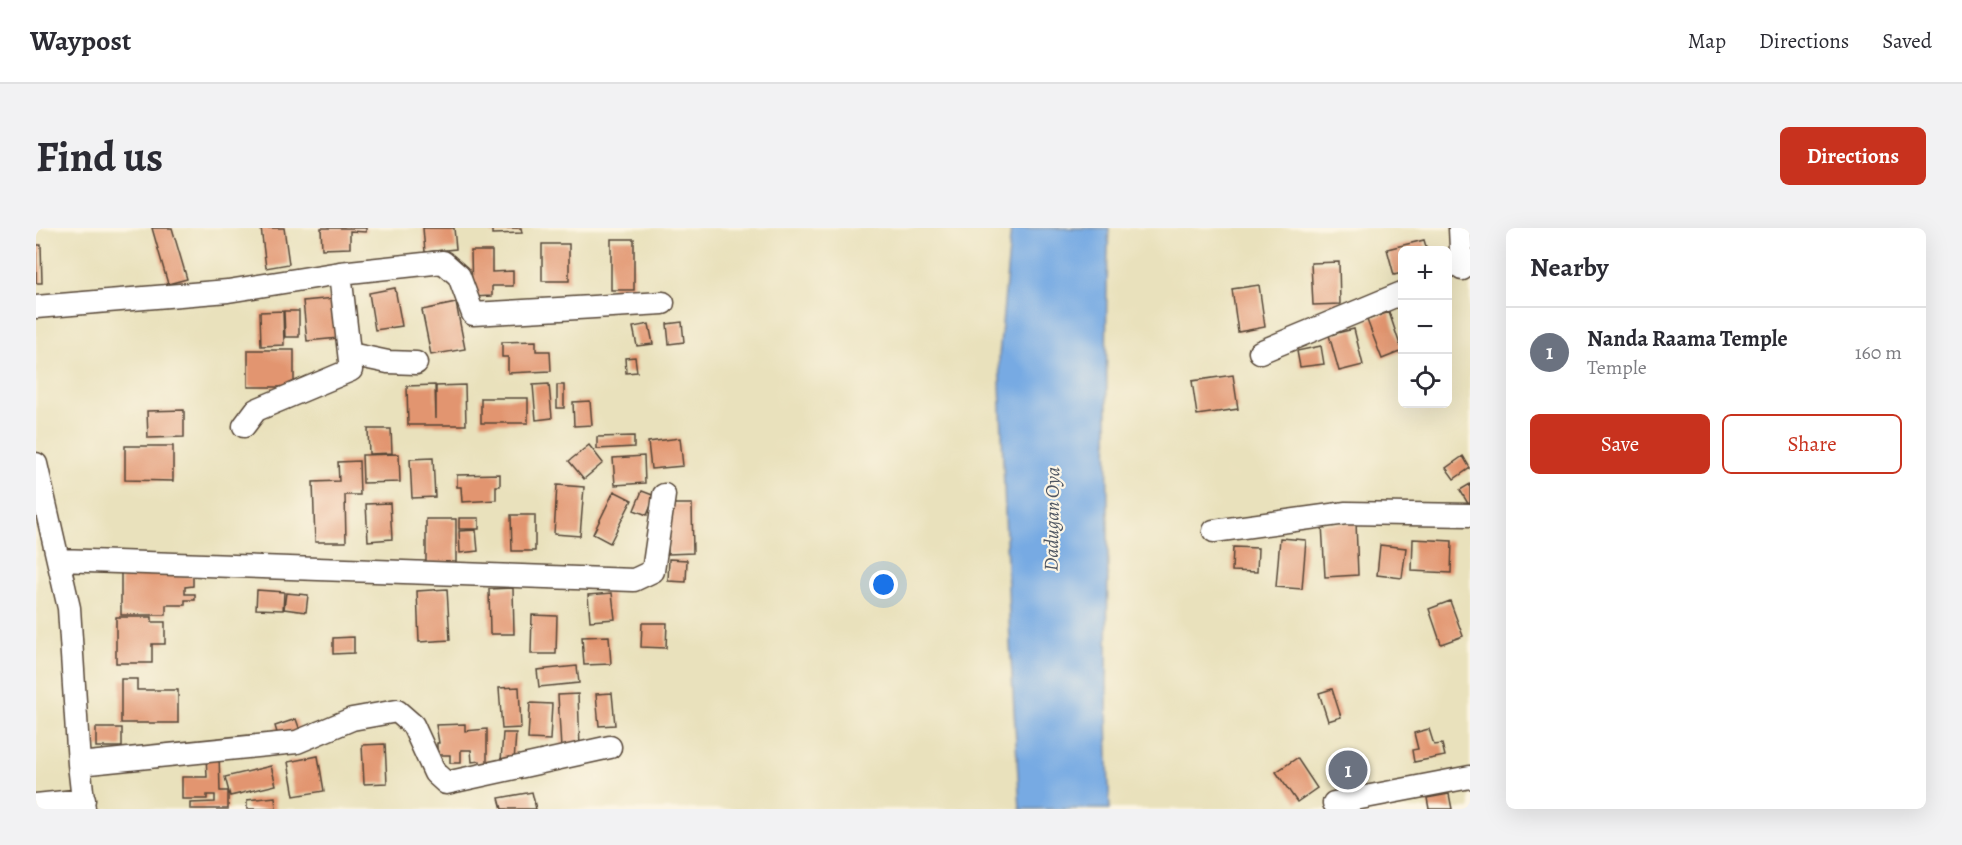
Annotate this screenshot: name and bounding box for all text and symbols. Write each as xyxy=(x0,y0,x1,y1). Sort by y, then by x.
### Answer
text: Waypost xyxy=(30,22,131,60)
text: Map xyxy=(1688,27,1726,55)
text: Directions xyxy=(1759,27,1849,55)
text: Saved xyxy=(1882,27,1932,55)
button: Directions xyxy=(1780,127,1926,185)
text: Find us xyxy=(36,128,163,185)
map controls xyxy=(1398,246,1452,408)
button: + xyxy=(1398,246,1452,300)
text: Nearby xyxy=(1530,250,1609,285)
button: − xyxy=(1398,300,1452,354)
text: Nanda Raama Temple xyxy=(1587,324,1788,354)
text: 1 xyxy=(1546,339,1553,366)
text: 160 m xyxy=(1855,339,1902,366)
button: locate xyxy=(1398,354,1452,408)
text: Temple xyxy=(1587,354,1647,381)
button: Save xyxy=(1530,414,1710,474)
button: Share xyxy=(1722,414,1902,474)
water label: Dadugan Oya xyxy=(1038,467,1066,571)
your location xyxy=(869,570,898,599)
pin: 1 xyxy=(1328,748,1368,792)

